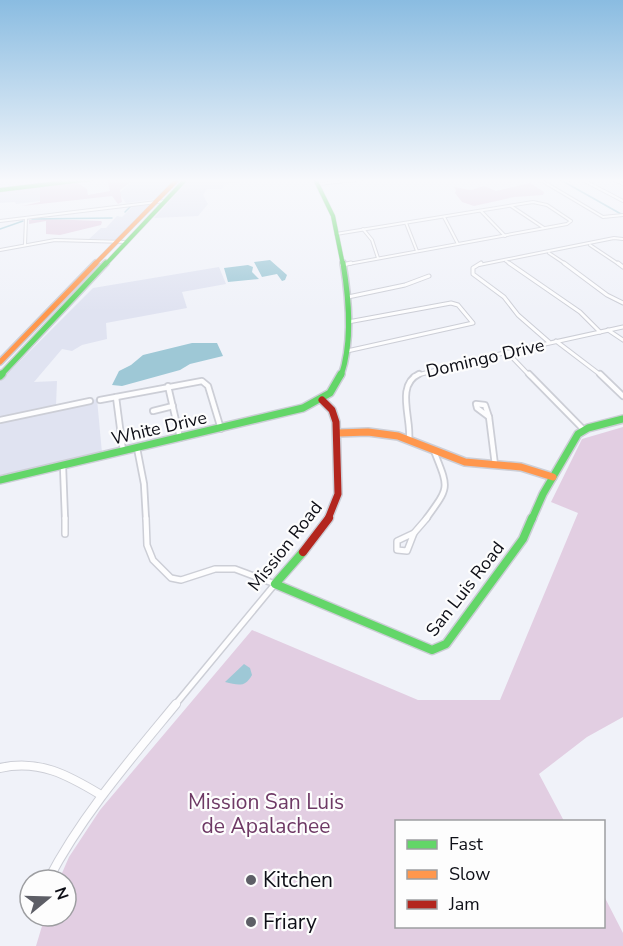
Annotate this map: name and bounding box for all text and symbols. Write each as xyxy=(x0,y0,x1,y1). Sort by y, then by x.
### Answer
street label: Domingo Drive xyxy=(423,333,547,383)
street label: White Drive xyxy=(109,405,209,451)
street label: Mission Road xyxy=(242,496,328,596)
street label: San Luis Road xyxy=(420,536,510,642)
park label: Mission San Luis de Apalachee xyxy=(188,788,344,840)
legend xyxy=(395,820,605,928)
text: Fast xyxy=(449,832,484,856)
text: Slow xyxy=(449,862,490,886)
place label: Kitchen xyxy=(263,866,333,894)
north arrow xyxy=(18,868,78,928)
marker: Kitchen xyxy=(244,873,258,887)
text: N xyxy=(49,884,74,903)
text: Jam xyxy=(448,892,480,916)
place label: Friary xyxy=(263,908,317,936)
marker: Friary xyxy=(244,915,258,929)

